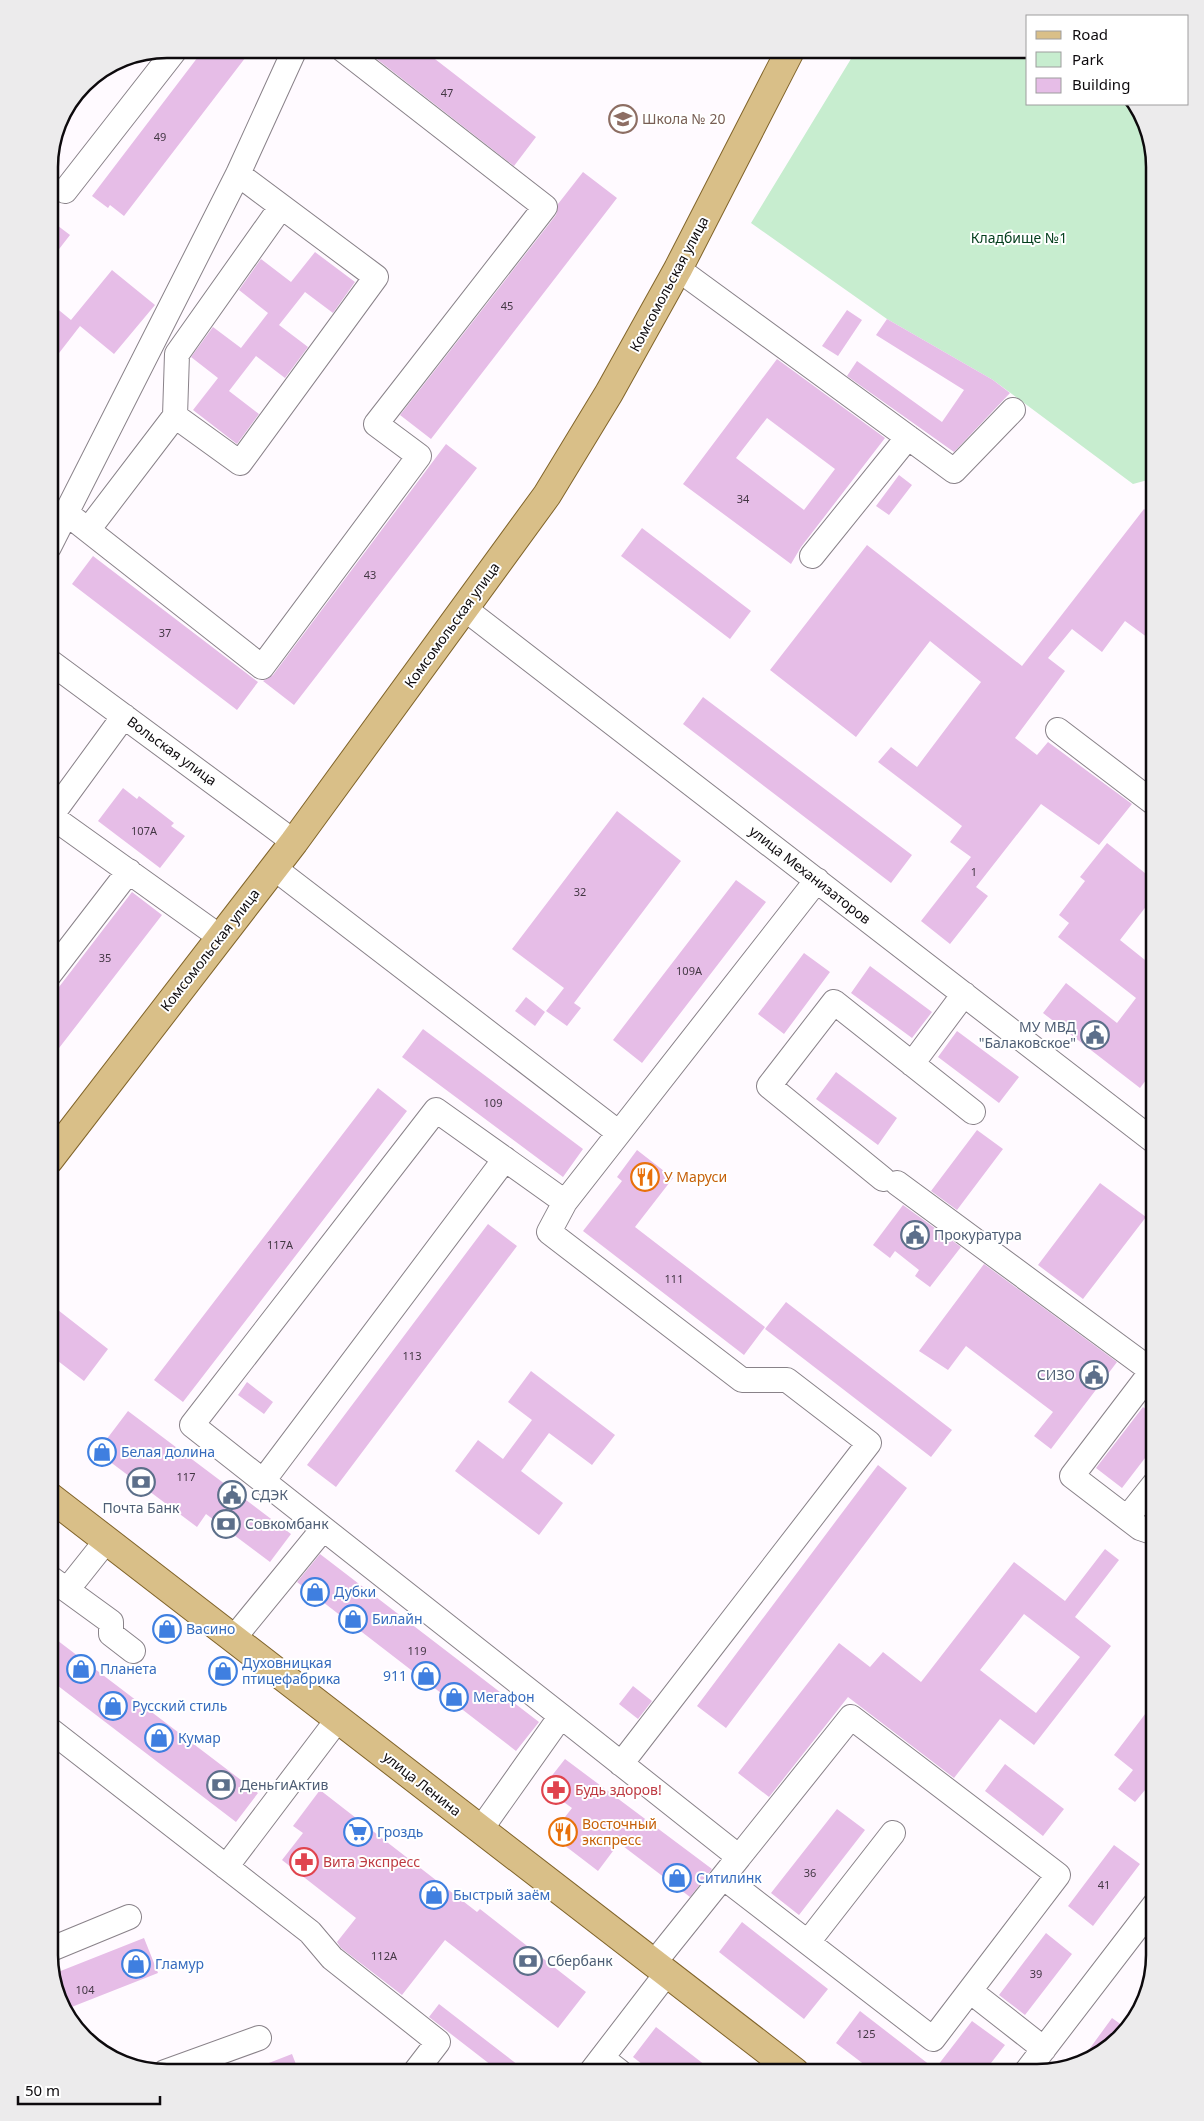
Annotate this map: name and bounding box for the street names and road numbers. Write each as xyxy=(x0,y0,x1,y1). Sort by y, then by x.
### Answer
street label: Комсомольская улица xyxy=(625,213,712,355)
street label: Комсомольская улица xyxy=(400,558,504,691)
street label: Вольская улица xyxy=(124,712,221,790)
street label: улица Механизаторов xyxy=(746,821,875,928)
street label: Комсомольская улица xyxy=(156,884,264,1015)
street label: улица Ленина xyxy=(379,1747,465,1820)

